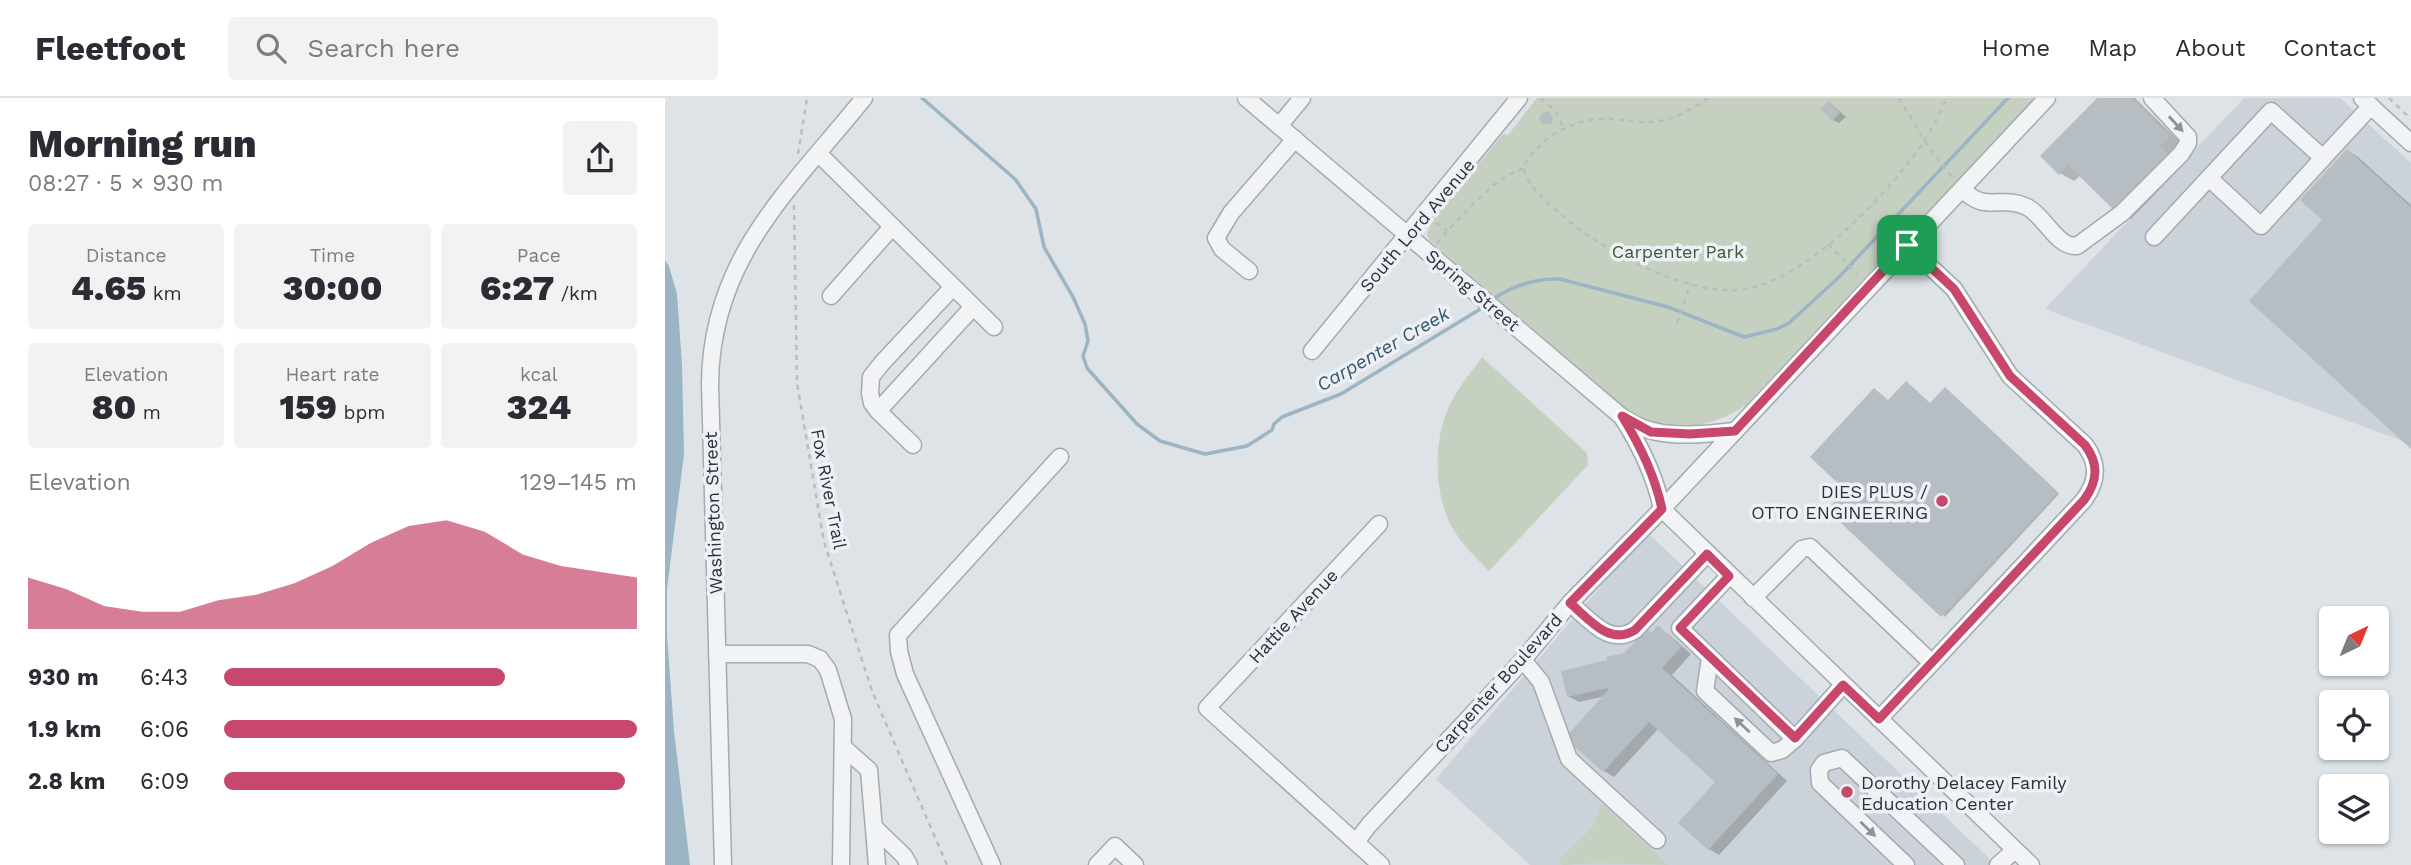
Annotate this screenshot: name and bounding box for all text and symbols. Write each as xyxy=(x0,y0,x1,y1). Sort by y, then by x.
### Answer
search box xyxy=(228,17,718,80)
text: Fleetfoot xyxy=(35,29,186,68)
icon: search xyxy=(252,29,290,67)
text: Search here xyxy=(308,33,460,63)
text: Home xyxy=(1982,34,2050,62)
text: Map xyxy=(2088,34,2137,62)
text: About xyxy=(2175,34,2245,62)
text: Contact xyxy=(2283,34,2376,62)
one-way arrow xyxy=(2168,115,2184,132)
button: share xyxy=(563,121,637,195)
text: Morning run xyxy=(28,122,257,166)
street label: South Lord Avenue xyxy=(1355,154,1479,296)
text: 08:27 · 5 × 930 m xyxy=(28,170,224,197)
pin xyxy=(1877,215,1937,275)
icon: arrive xyxy=(1888,226,1926,264)
park label: Carpenter Park xyxy=(1612,241,1744,262)
text: Distance xyxy=(86,244,167,267)
text: Time xyxy=(310,244,355,267)
text: Pace xyxy=(517,244,561,267)
street label: Spring Street xyxy=(1422,245,1524,336)
text: 4.65 xyxy=(71,267,146,309)
text: 30:00 xyxy=(283,267,382,309)
text: 6:27 xyxy=(480,267,554,309)
text: km xyxy=(146,282,182,305)
text: /km xyxy=(554,282,598,305)
water label: Carpenter Creek xyxy=(1313,301,1454,396)
text: Elevation xyxy=(84,363,169,386)
text: Heart rate xyxy=(286,363,379,386)
text: kcal xyxy=(520,363,558,386)
text: 80 xyxy=(91,386,136,428)
text: 159 xyxy=(279,386,337,428)
text: 324 xyxy=(506,386,571,428)
text: m xyxy=(136,401,161,424)
text: bpm xyxy=(337,401,385,424)
street label: Fox River Trail xyxy=(807,427,851,551)
street label: Washington Street xyxy=(700,431,726,595)
text: Elevation xyxy=(28,469,131,496)
text: 129–145 m xyxy=(520,469,637,496)
place label: DIES PLUS / OTTO ENGINEERING xyxy=(1751,481,1928,523)
marker: DIES PLUS / OTTO ENGINEERING xyxy=(1934,493,1950,509)
street label: Hattie Avenue xyxy=(1244,565,1342,667)
north arrow xyxy=(2319,606,2389,676)
map controls xyxy=(2319,606,2389,844)
street label: Carpenter Boulevard xyxy=(1430,609,1566,757)
text: 930 m xyxy=(28,664,99,691)
text: 6:43 xyxy=(140,664,188,691)
button: locate xyxy=(2319,690,2389,760)
text: 1.9 km xyxy=(28,716,101,743)
text: 6:06 xyxy=(140,716,189,743)
one-way arrow xyxy=(1734,718,1751,734)
text: 2.8 km xyxy=(28,768,105,795)
text: 6:09 xyxy=(140,768,189,795)
place label: Dorothy Delacey Family Education Center xyxy=(1861,772,2067,814)
button: layers xyxy=(2319,774,2389,844)
marker: Dorothy Delacey Family Education Center xyxy=(1839,784,1855,800)
one-way arrow xyxy=(1860,821,1877,838)

